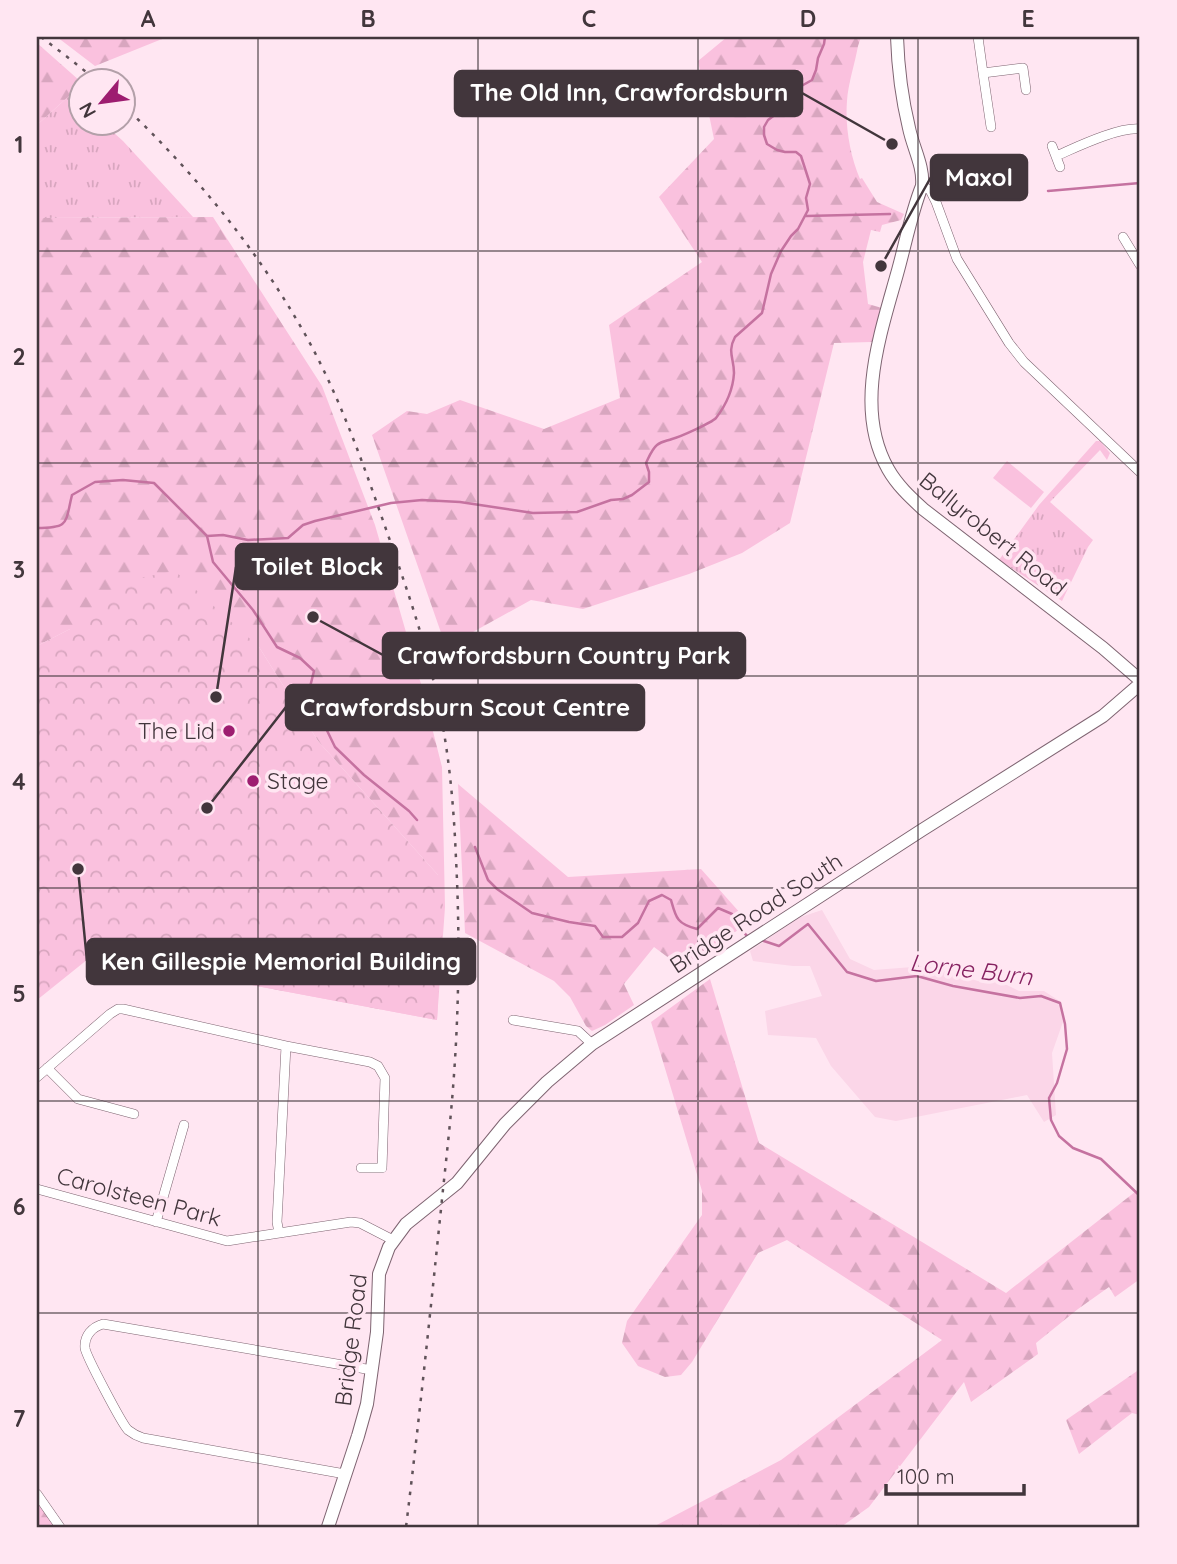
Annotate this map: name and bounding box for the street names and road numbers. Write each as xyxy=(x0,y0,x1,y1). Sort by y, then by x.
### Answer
street label: Ballyrobert Road xyxy=(914,465,1073,602)
street label: Bridge Road South xyxy=(664,846,847,979)
street label: Carolsteen Park xyxy=(54,1161,225,1232)
street label: Bridge Road xyxy=(328,1272,373,1408)

